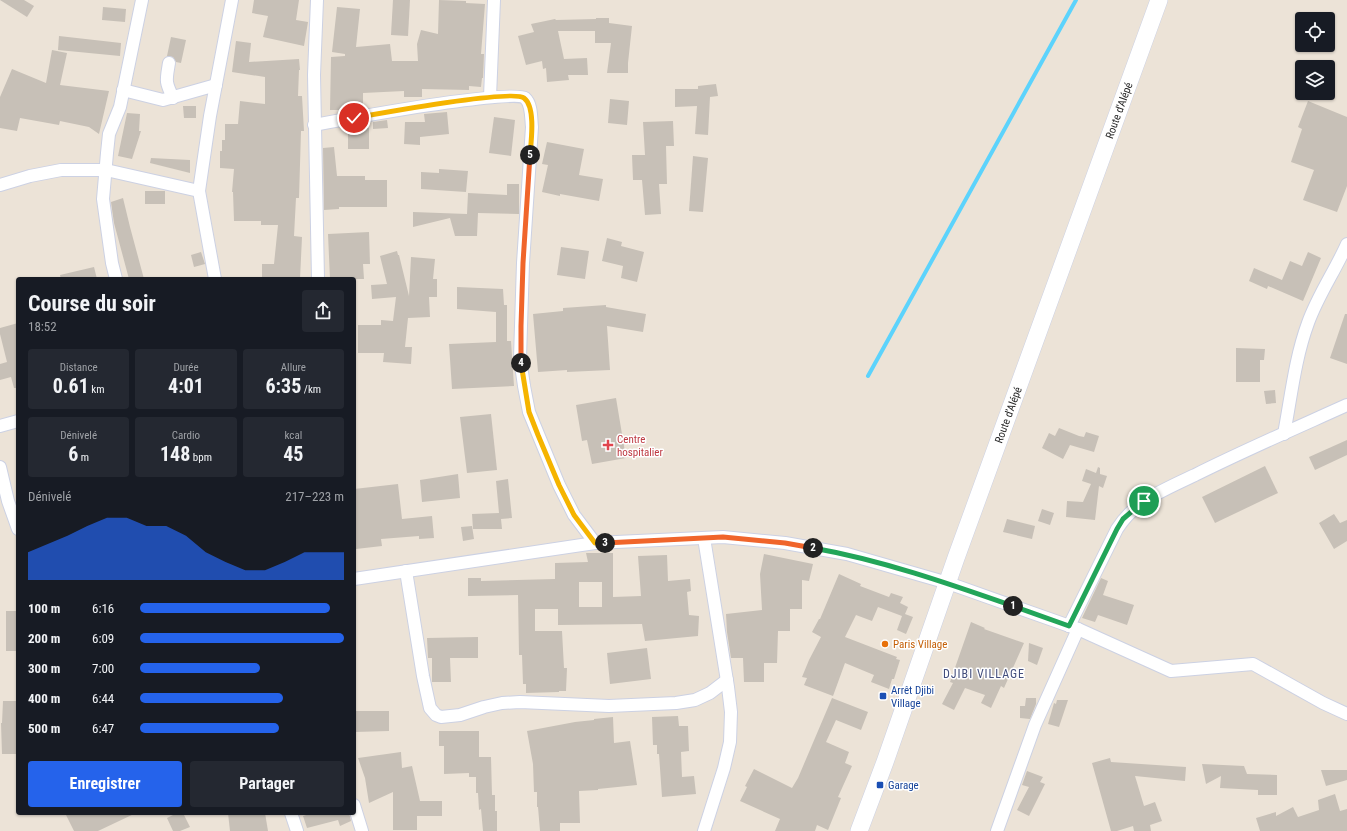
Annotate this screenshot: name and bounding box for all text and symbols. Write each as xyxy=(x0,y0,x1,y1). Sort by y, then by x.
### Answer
map controls xyxy=(1295,12,1335,100)
button: locate xyxy=(1295,12,1335,52)
button: layers xyxy=(1295,60,1335,100)
street label: Route d'Alépé xyxy=(1103,80,1135,140)
pin xyxy=(337,101,371,135)
icon: check xyxy=(343,107,365,129)
pin: 5 xyxy=(520,145,540,165)
text: 5 xyxy=(527,148,533,161)
button: share xyxy=(302,290,344,332)
text: Course du soir xyxy=(28,291,156,316)
text: 18:52 xyxy=(28,319,57,334)
pin: 4 xyxy=(511,353,531,373)
text: 4 xyxy=(518,356,524,369)
text: Distance xyxy=(60,361,98,374)
text: Durée xyxy=(173,361,199,374)
text: Allure xyxy=(281,361,306,374)
text: 0.61 xyxy=(53,374,89,398)
text: 4:01 xyxy=(168,374,204,398)
text: 6:35 xyxy=(266,374,301,398)
text: km xyxy=(89,383,105,396)
text: /km xyxy=(301,383,321,396)
street label: Route d'Alépé xyxy=(992,385,1024,445)
text: Dénivelé xyxy=(60,429,97,442)
text: Cardio xyxy=(172,429,200,442)
text: kcal xyxy=(284,429,302,442)
place label: Centre hospitalier xyxy=(617,433,664,459)
marker: Centre hospitalier xyxy=(602,439,614,451)
text: 6 xyxy=(68,442,78,466)
text: 148 xyxy=(160,442,190,466)
text: 45 xyxy=(283,442,303,466)
text: m xyxy=(78,451,89,464)
text: bpm xyxy=(190,451,212,464)
pin xyxy=(1127,484,1161,518)
text: Dénivelé xyxy=(28,489,71,504)
text: 217–223 m xyxy=(285,489,344,504)
icon: arrive xyxy=(1133,490,1155,512)
pin: 3 xyxy=(595,533,615,553)
text: 3 xyxy=(602,536,608,549)
pin: 2 xyxy=(803,538,823,558)
text: 2 xyxy=(810,541,816,554)
pin: 1 xyxy=(1003,596,1023,616)
text: 1 xyxy=(1010,599,1016,612)
text: 100 m xyxy=(28,601,60,616)
text: 6:16 xyxy=(92,601,114,616)
text: 200 m xyxy=(28,631,60,646)
text: 6:09 xyxy=(92,631,114,646)
place label: Paris Village xyxy=(893,638,947,651)
marker: Paris Village xyxy=(880,639,890,649)
text: 300 m xyxy=(28,661,60,676)
text: 7:00 xyxy=(92,661,114,676)
district label: DJIBI VILLAGE xyxy=(943,667,1025,681)
place label: Arrêt Djibi Village xyxy=(891,684,934,710)
text: 400 m xyxy=(28,691,60,706)
text: 6:44 xyxy=(92,691,114,706)
marker: Arrêt Djibi Village xyxy=(878,691,888,701)
text: 500 m xyxy=(28,721,60,736)
text: 6:47 xyxy=(92,721,114,736)
button: Enregistrer xyxy=(28,761,182,807)
button: Partager xyxy=(190,761,344,807)
place label: Garage xyxy=(888,779,919,792)
marker: Garage xyxy=(875,780,885,790)

